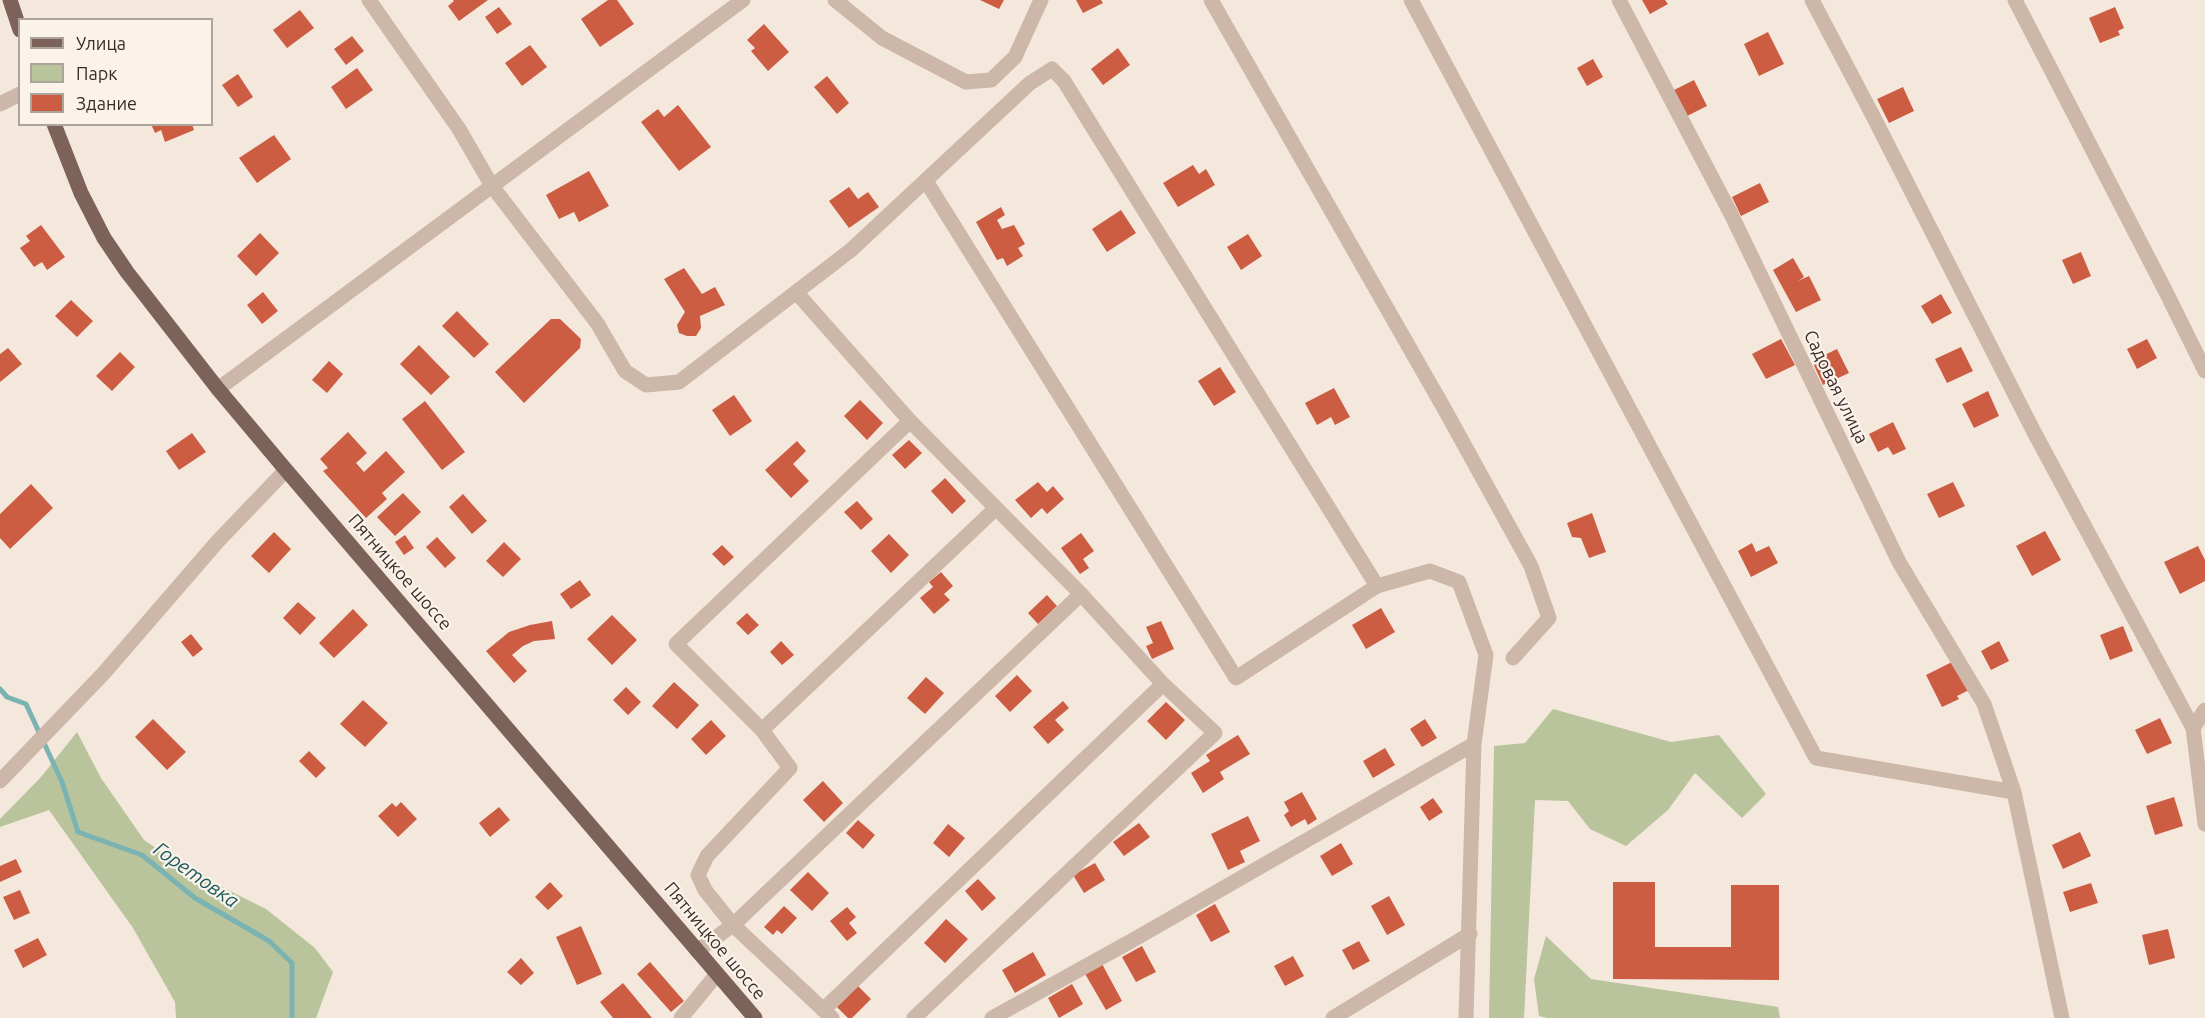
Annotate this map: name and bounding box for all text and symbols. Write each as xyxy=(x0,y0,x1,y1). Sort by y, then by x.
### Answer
legend xyxy=(18,18,213,126)
text: Улица xyxy=(76,33,126,53)
text: Парк xyxy=(76,63,117,83)
text: Здание xyxy=(76,93,137,113)
street label: Садовая улица xyxy=(1799,327,1873,447)
street label: Пятницкое шоссе xyxy=(344,509,456,635)
water label: Горетовка xyxy=(149,837,243,913)
street label: Пятницкое шоссе xyxy=(659,878,771,1004)

